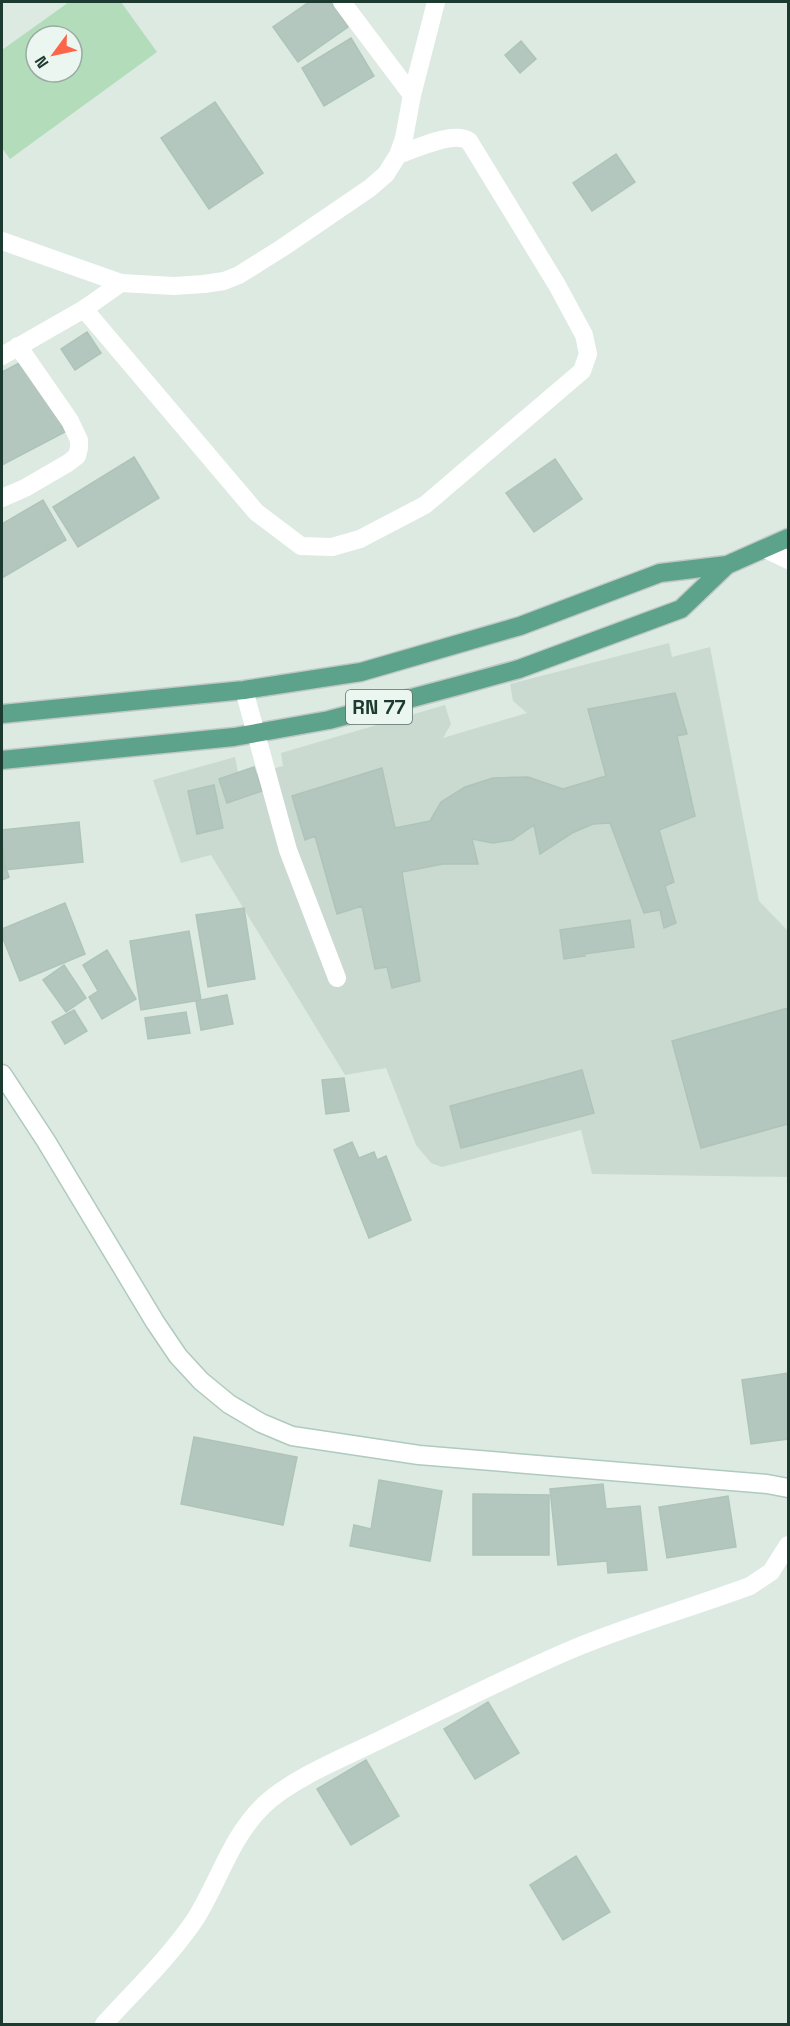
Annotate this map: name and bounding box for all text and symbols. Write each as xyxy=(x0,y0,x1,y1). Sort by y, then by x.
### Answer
north arrow xyxy=(24,24,84,84)
text: N xyxy=(30,52,54,72)
road number: RN 77 xyxy=(346,690,412,724)

